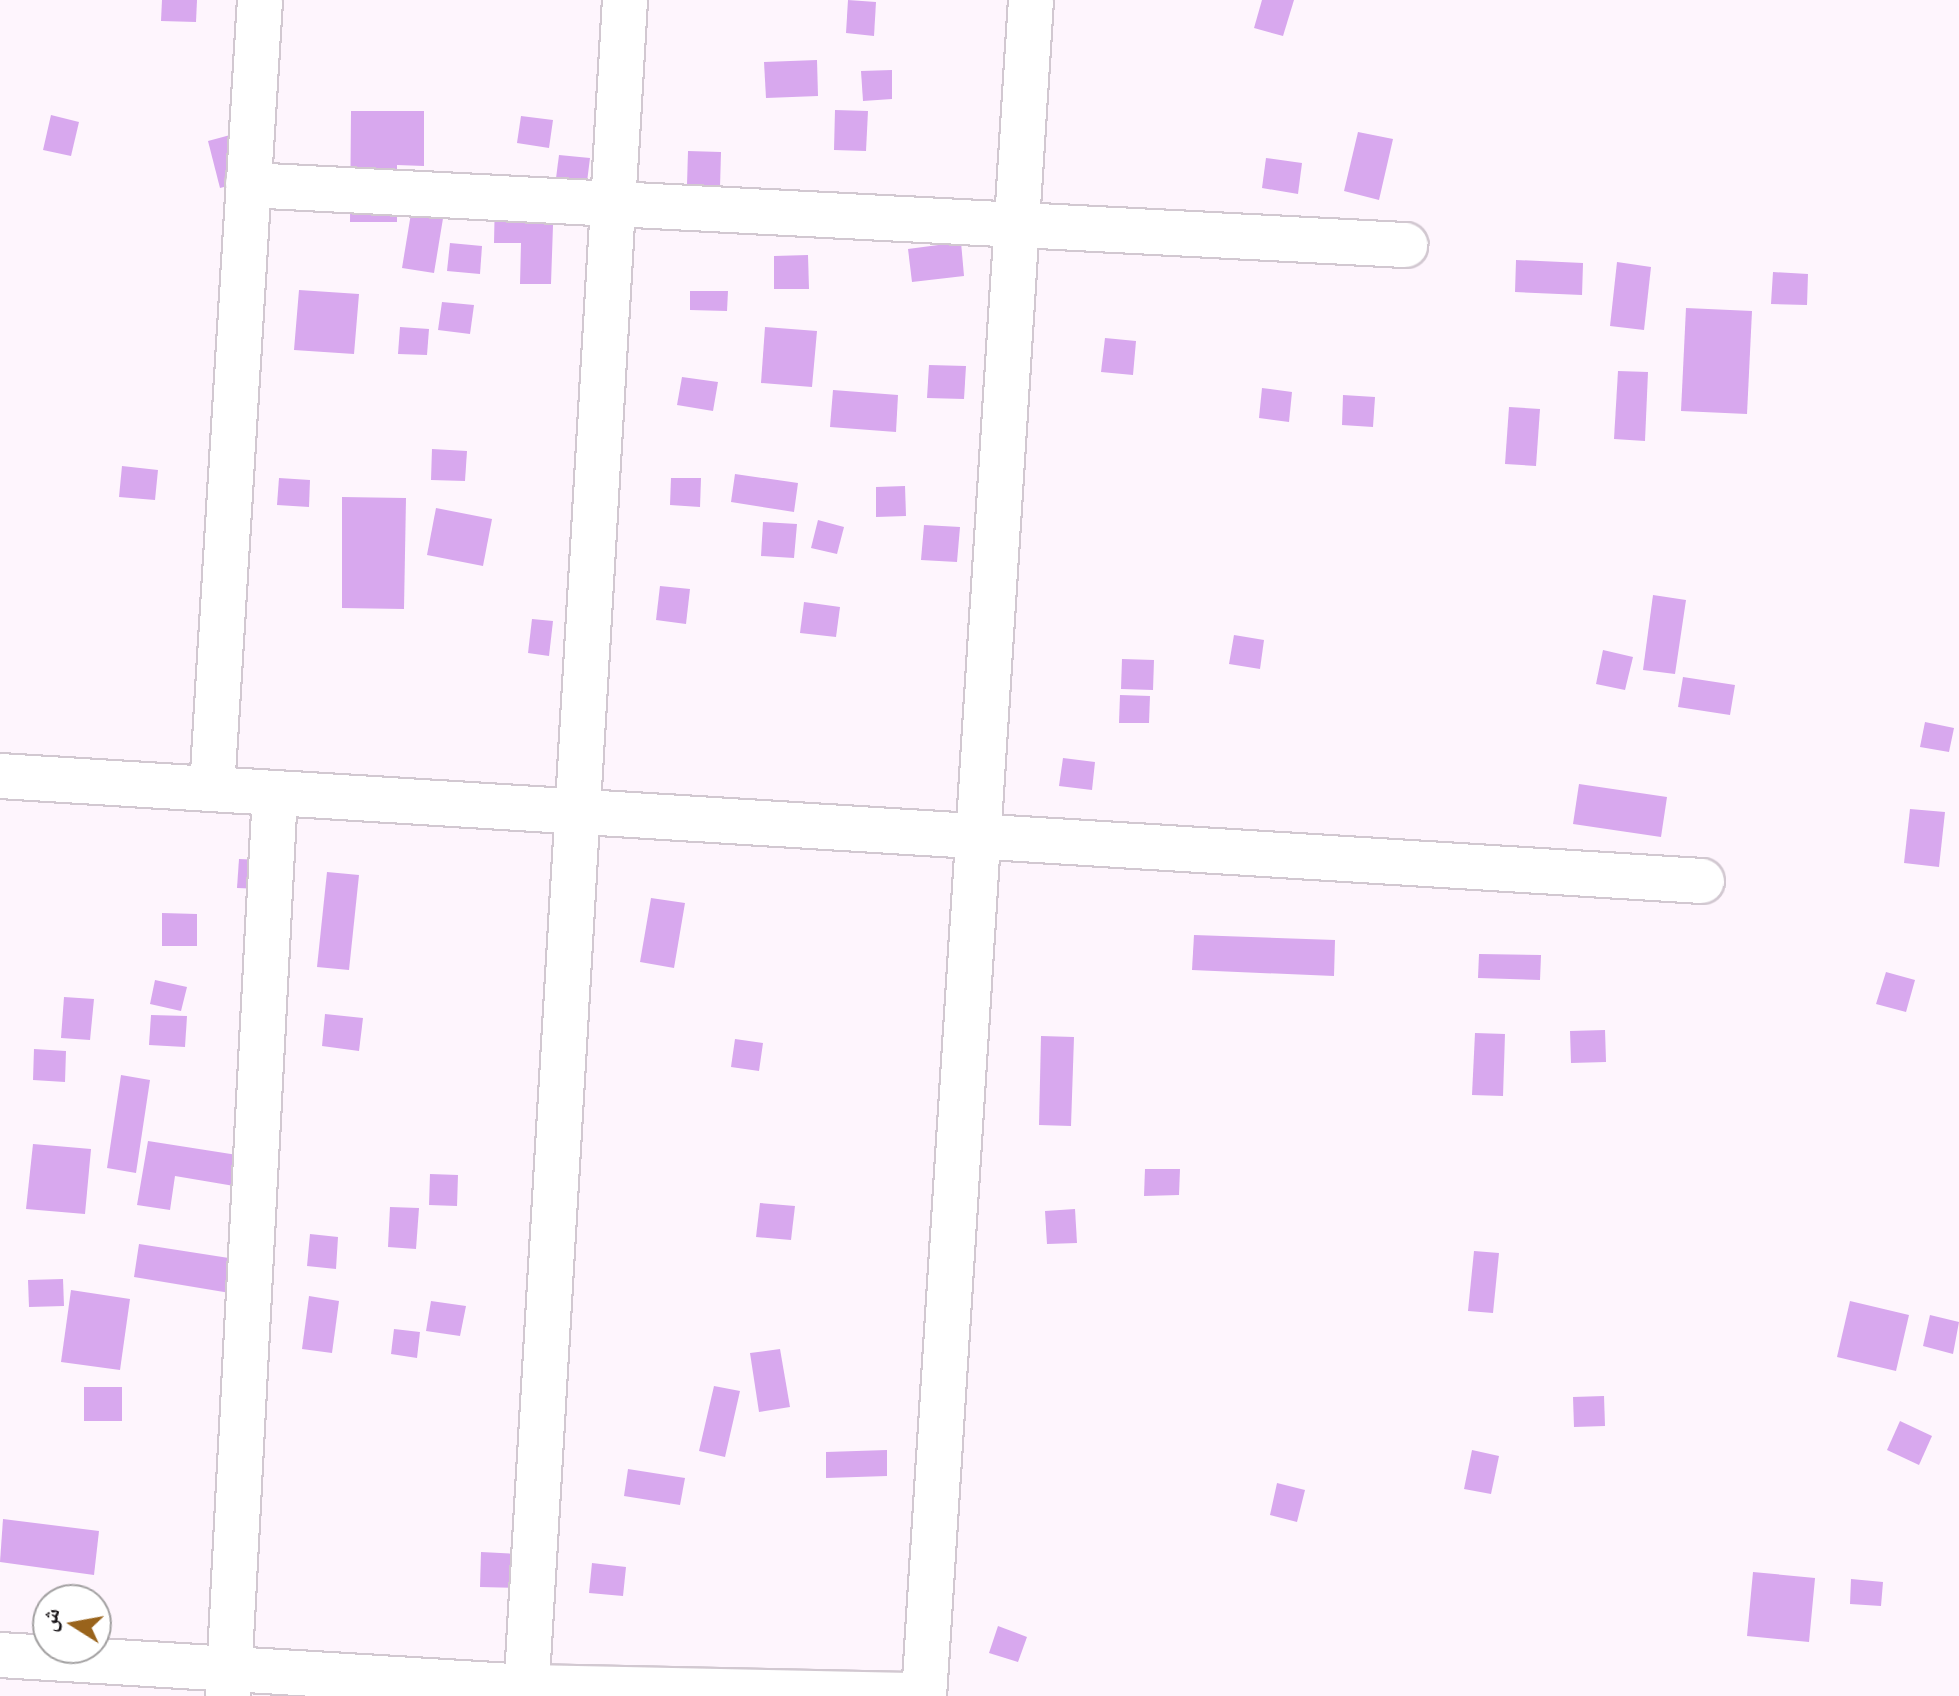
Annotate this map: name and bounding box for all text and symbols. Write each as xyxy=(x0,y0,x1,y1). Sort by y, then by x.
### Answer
north arrow xyxy=(32,1584,112,1664)
text: ش xyxy=(34,1606,65,1634)

